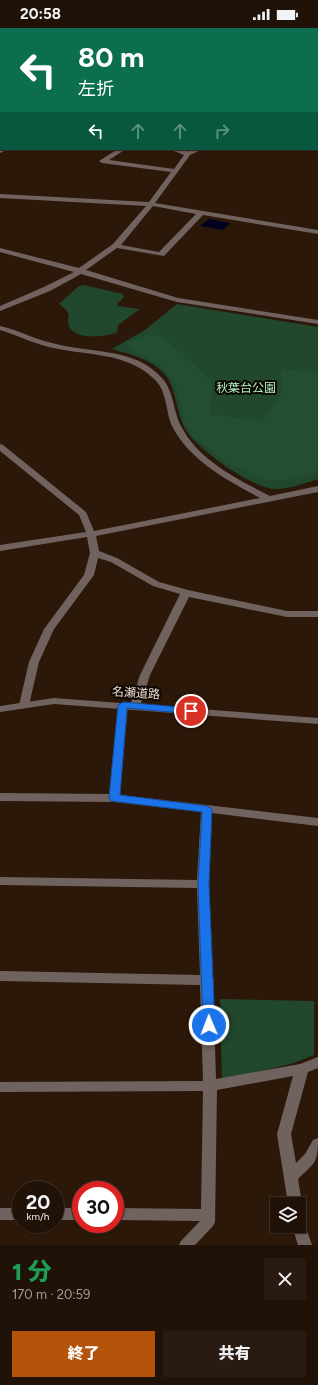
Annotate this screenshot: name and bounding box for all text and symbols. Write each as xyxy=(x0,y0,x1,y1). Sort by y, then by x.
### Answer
text: 20:58 xyxy=(20,5,61,23)
text: 80 m xyxy=(78,40,144,74)
icon: left xyxy=(12,44,64,96)
text: 左折 xyxy=(78,78,114,100)
icon: left xyxy=(85,120,107,142)
icon: ahead xyxy=(127,120,149,142)
icon: ahead xyxy=(169,120,191,142)
icon: right xyxy=(211,120,233,142)
park label: 秋葉台公園 xyxy=(216,381,276,395)
street label: 名瀬道路 xyxy=(112,684,160,702)
pin xyxy=(174,694,208,728)
icon: arrive xyxy=(180,700,202,722)
position arrow xyxy=(188,1004,230,1046)
speed limit sign: 30 xyxy=(72,1181,124,1233)
text: 20 xyxy=(26,1190,50,1214)
map controls xyxy=(270,1197,306,1233)
button: layers xyxy=(270,1197,306,1233)
text: km/h xyxy=(27,1210,49,1223)
text: 1 分 xyxy=(12,1257,52,1286)
button: close xyxy=(264,1258,306,1300)
text: 170 m · 20:59 xyxy=(12,1287,90,1302)
button: 終了 xyxy=(12,1331,155,1377)
button: 共有 xyxy=(163,1331,306,1377)

